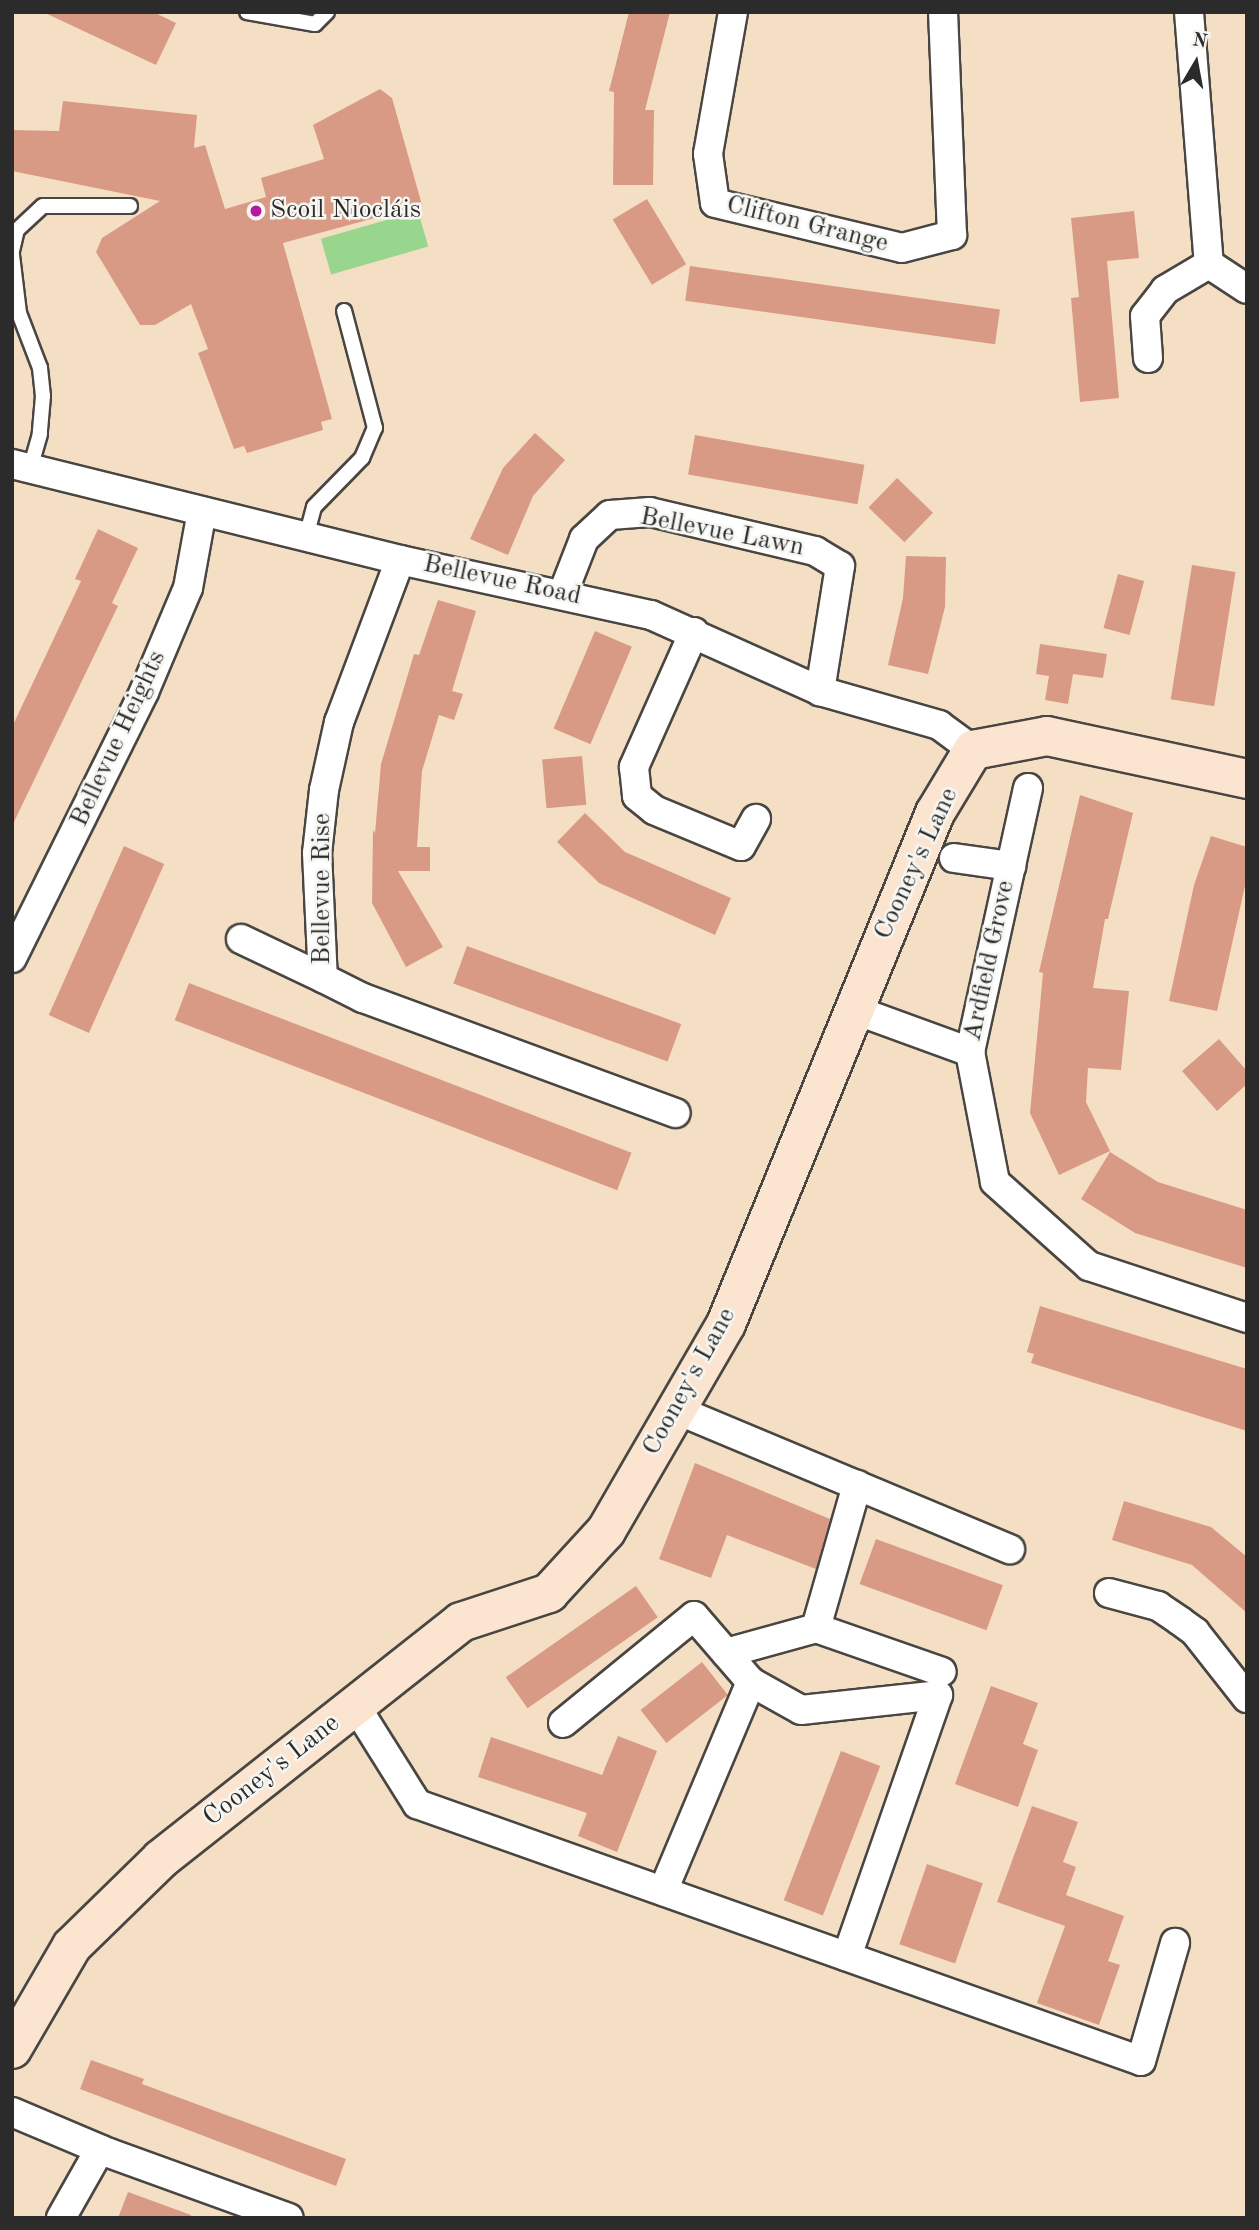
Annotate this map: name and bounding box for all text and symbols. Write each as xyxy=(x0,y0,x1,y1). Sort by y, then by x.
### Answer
north arrow xyxy=(1161,28,1231,98)
text: N xyxy=(1191,31,1209,52)
street label: Clifton Grange xyxy=(723,190,891,260)
place label: Scoil Niocláis xyxy=(270,195,421,227)
marker: Scoil Niocláis xyxy=(248,203,264,219)
street label: Bellevue Lawn xyxy=(637,502,807,564)
street label: Bellevue Road xyxy=(420,549,584,613)
street label: Bellevue Heights xyxy=(65,646,173,832)
street label: Cooney's Lane xyxy=(868,783,966,945)
street label: Bellevue Rise xyxy=(307,813,339,965)
street label: Ardfield Grove xyxy=(958,878,1022,1044)
street label: Cooney's Lane xyxy=(637,1303,743,1461)
street label: Cooney's Lane xyxy=(198,1708,346,1834)

